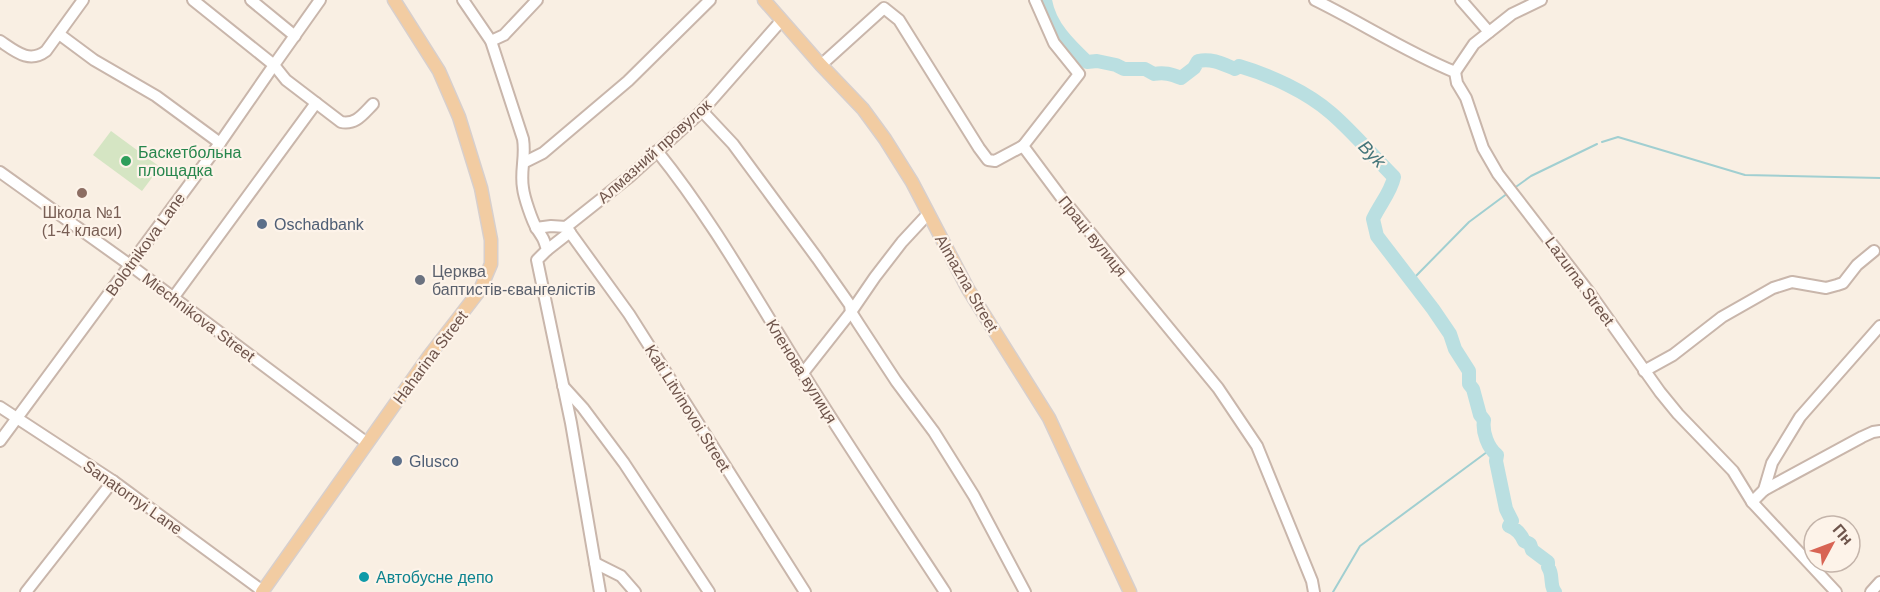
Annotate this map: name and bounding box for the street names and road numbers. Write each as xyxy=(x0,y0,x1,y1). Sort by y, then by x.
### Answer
street label: Алмазний провулок xyxy=(594,96,715,206)
street label: Bolotnikova Lane xyxy=(102,190,188,299)
street label: Праці вулиця xyxy=(1055,193,1130,280)
street label: Almazna Street xyxy=(932,232,1002,335)
street label: Lazurna Street xyxy=(1542,234,1618,329)
street label: Miechnikova Street xyxy=(139,270,259,365)
street label: Haharina Street xyxy=(390,307,471,407)
street label: Кленова вулиця xyxy=(763,316,840,426)
street label: Kati Litvinovoi Street xyxy=(642,342,734,475)
street label: Sanatornyi Lane xyxy=(80,457,185,538)

